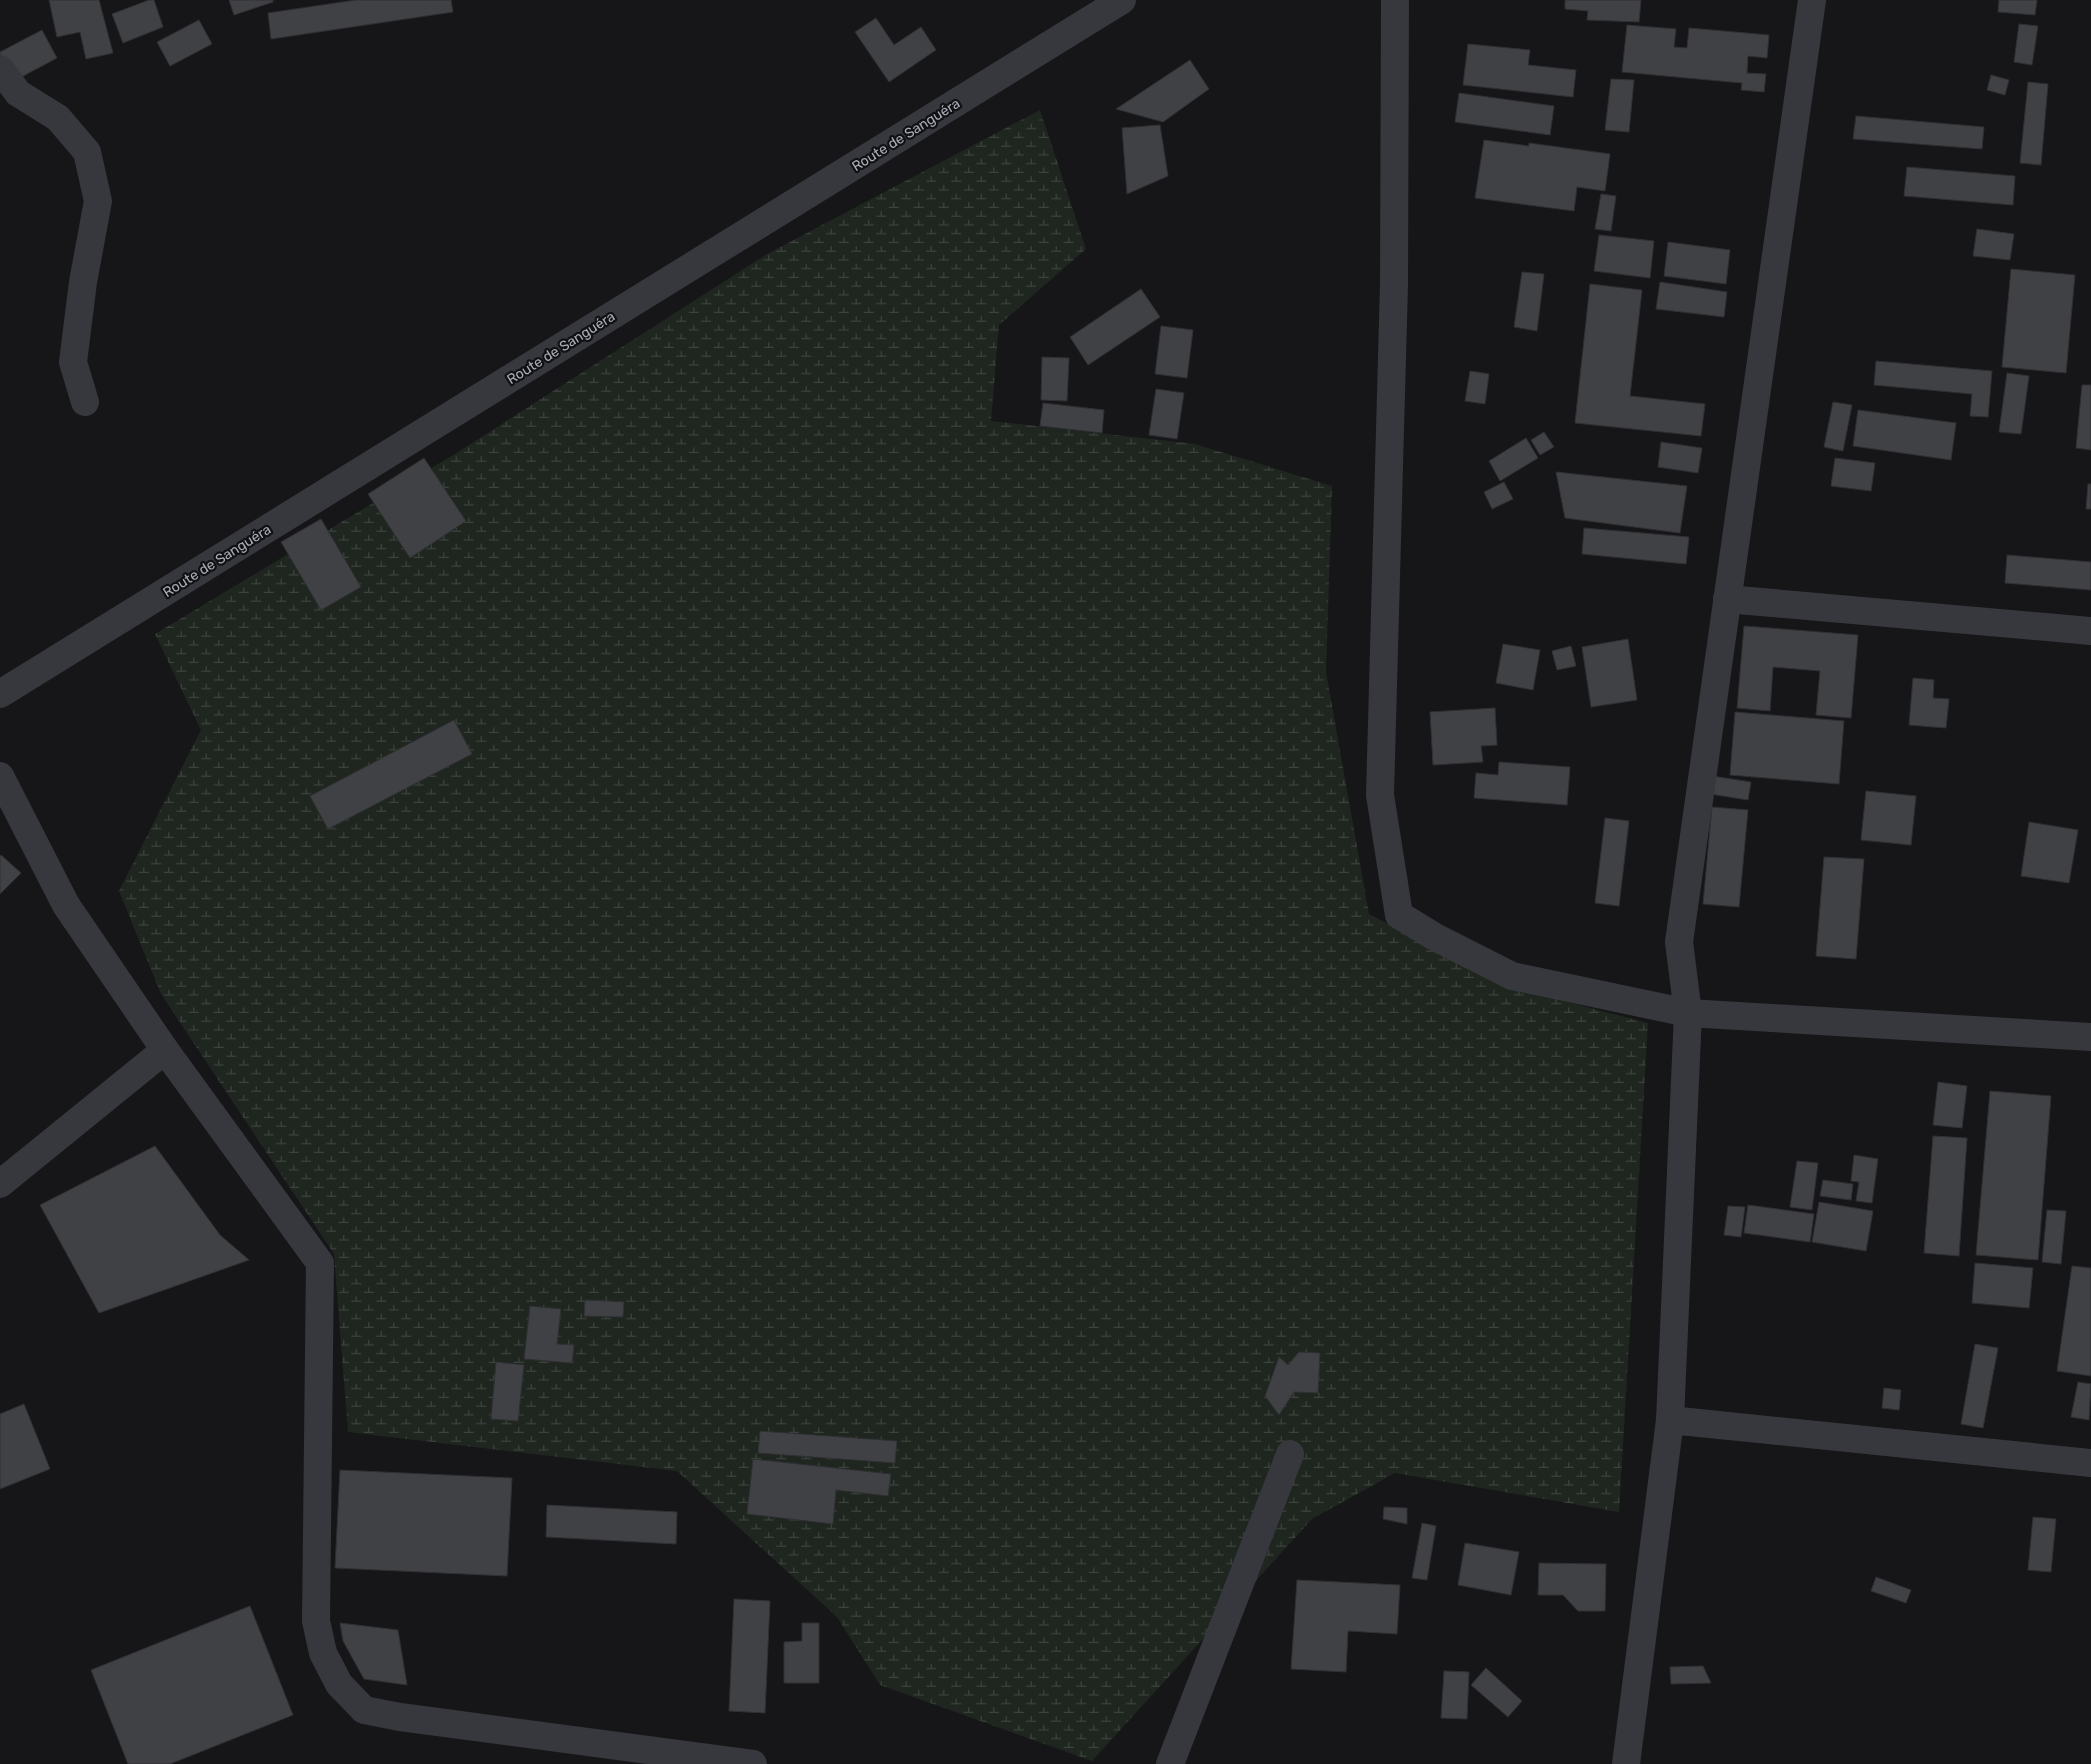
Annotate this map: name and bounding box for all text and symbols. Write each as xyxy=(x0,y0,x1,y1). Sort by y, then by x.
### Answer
street label: Route de Sanguéra xyxy=(849,95,963,175)
street label: Route de Sanguéra xyxy=(504,308,618,388)
street label: Route de Sanguéra xyxy=(160,521,274,601)

